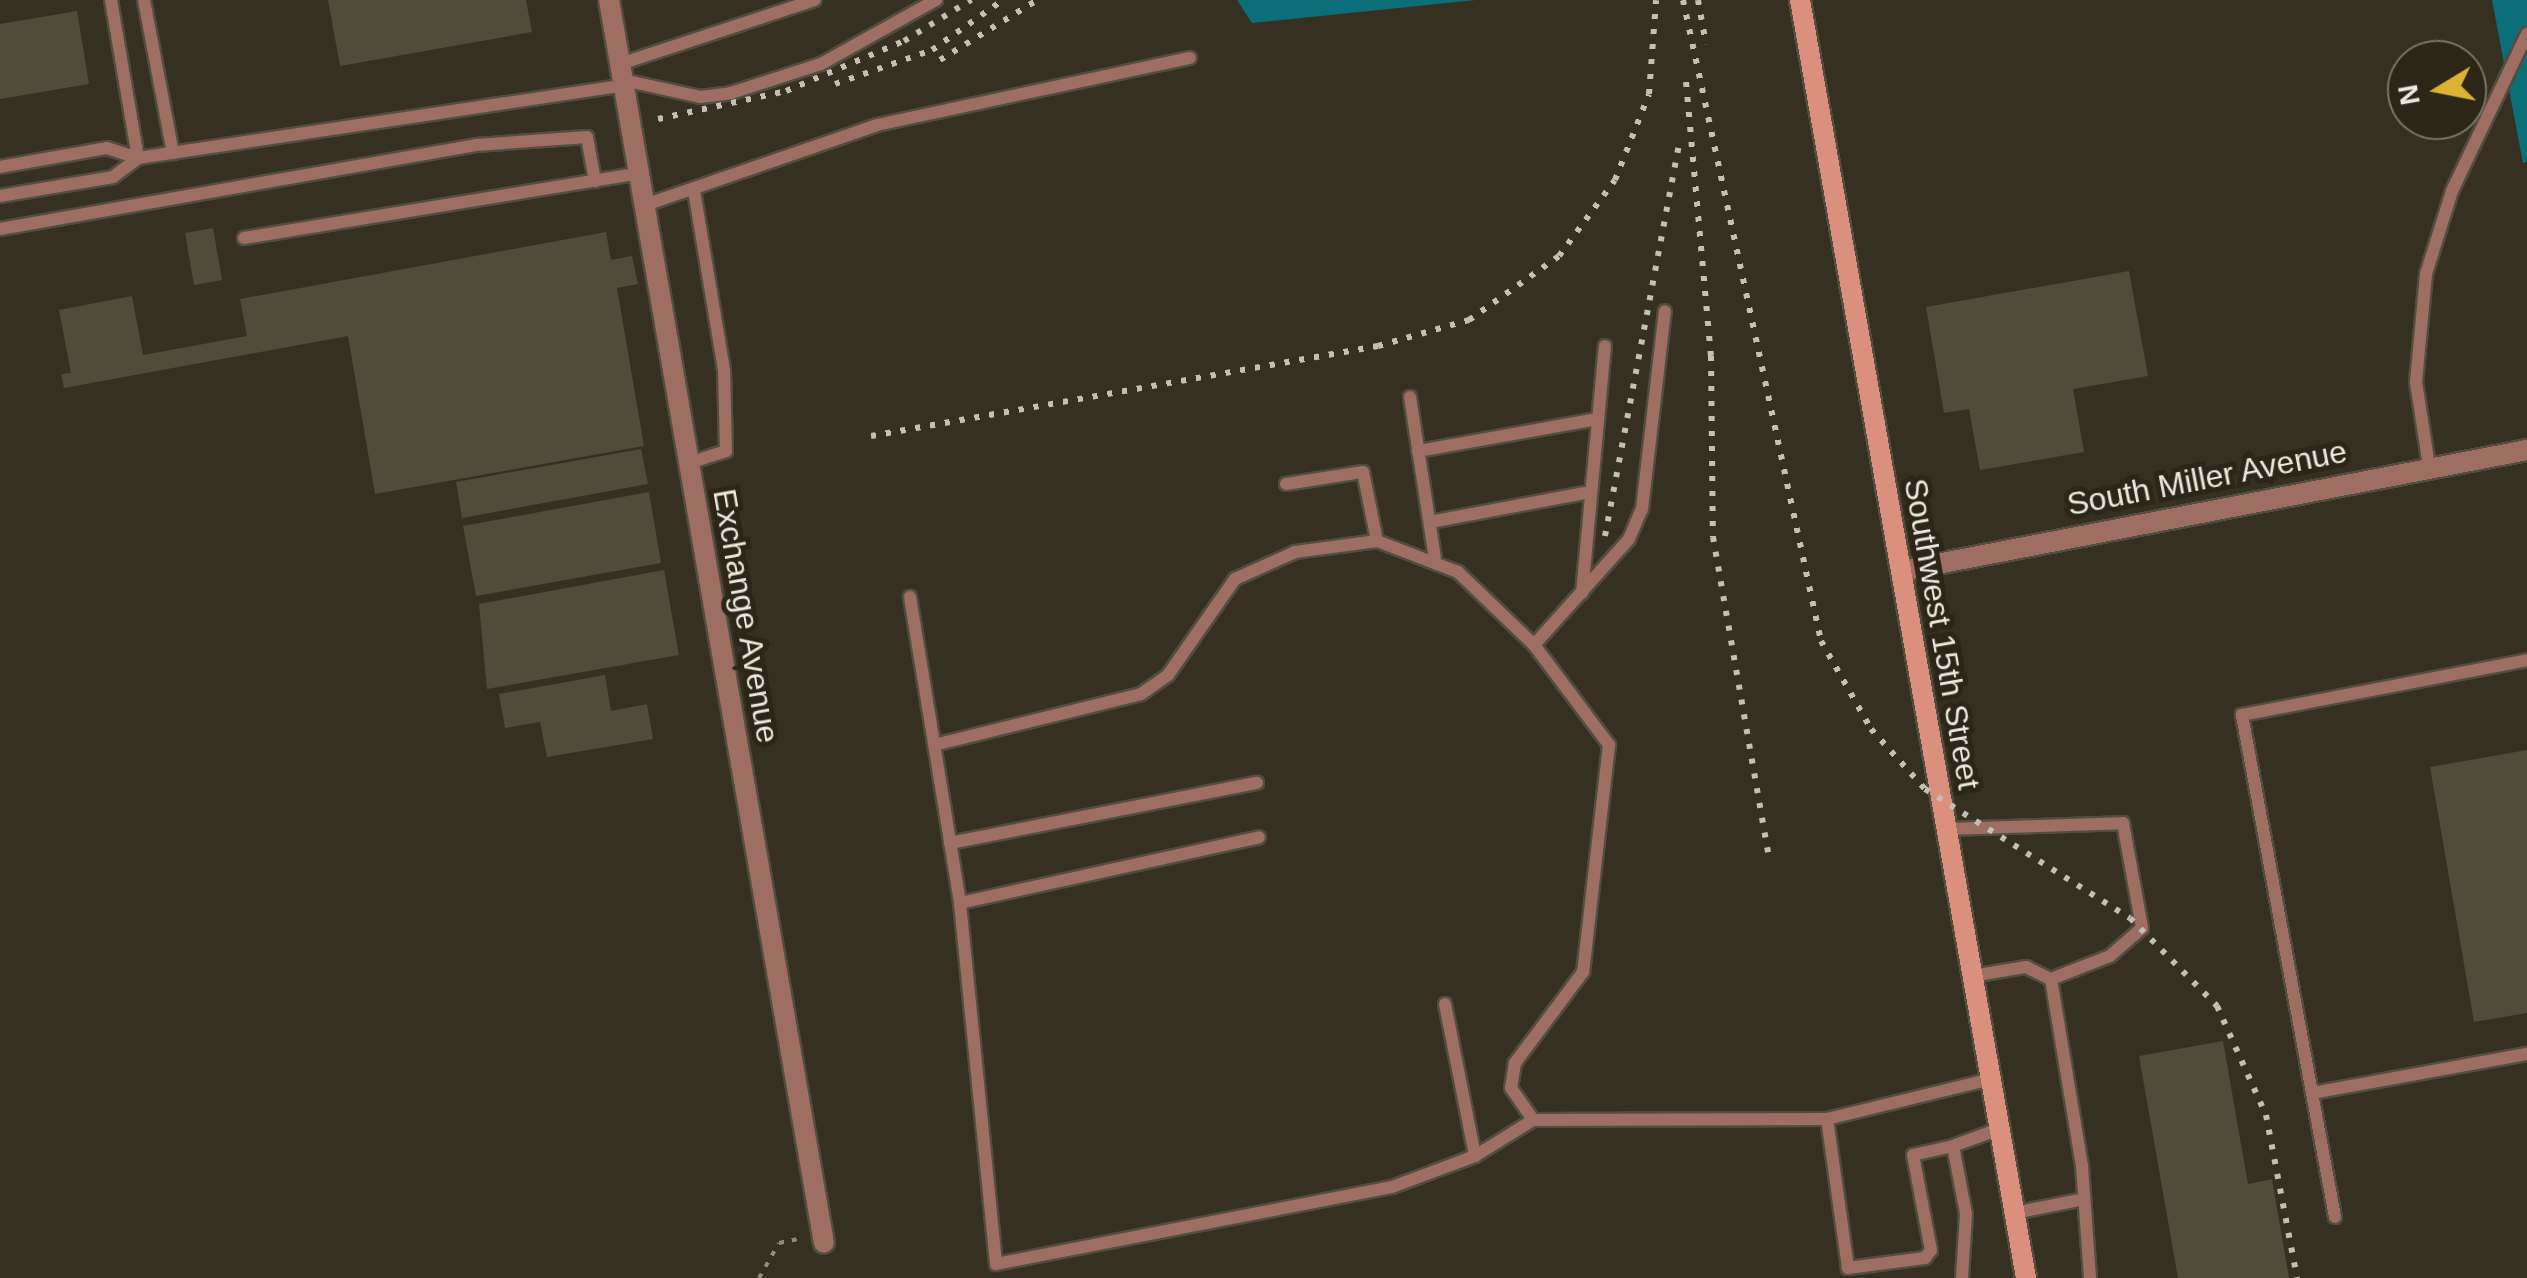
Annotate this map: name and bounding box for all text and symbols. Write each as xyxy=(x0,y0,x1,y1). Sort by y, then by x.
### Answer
north arrow xyxy=(2387,40,2487,140)
text: N xyxy=(2392,82,2426,108)
street label: South Miller Avenue xyxy=(2063,432,2351,524)
street label: Southwest 15th Street xyxy=(1896,476,1988,792)
street label: Exchange Avenue xyxy=(705,485,787,747)

